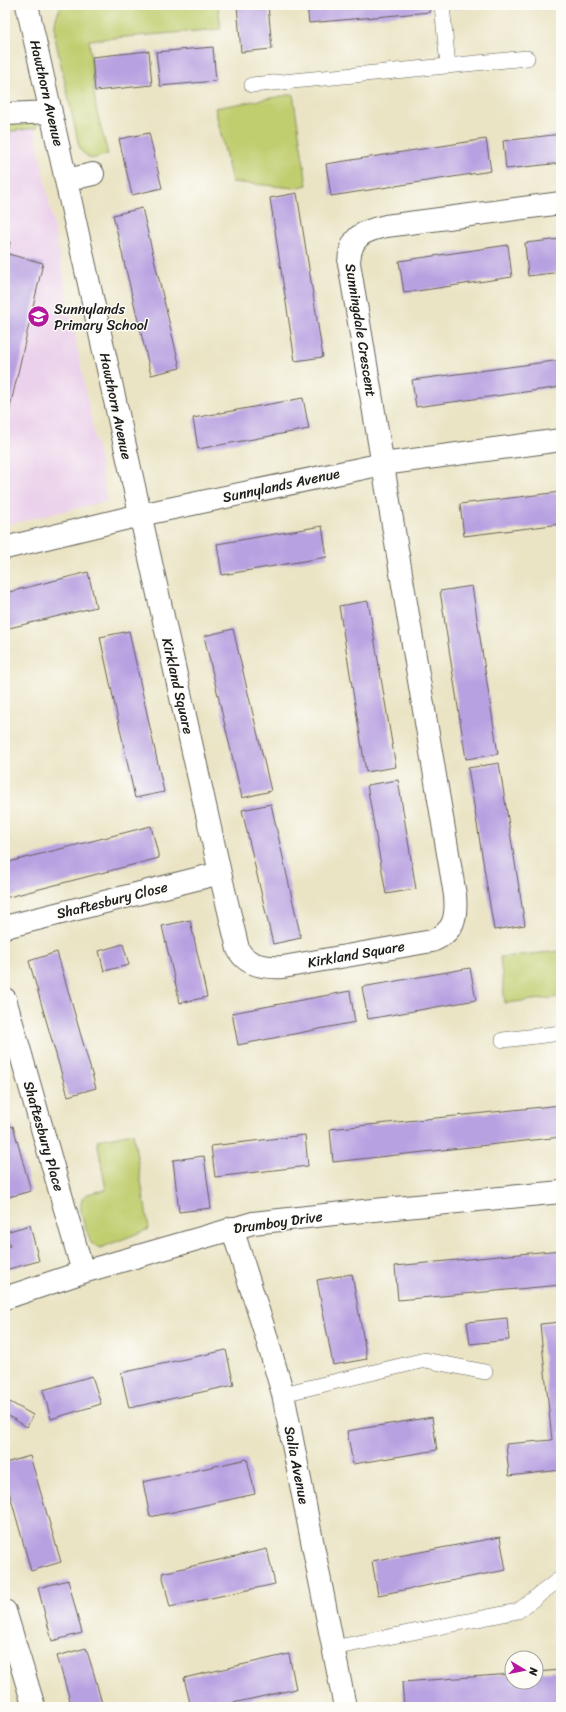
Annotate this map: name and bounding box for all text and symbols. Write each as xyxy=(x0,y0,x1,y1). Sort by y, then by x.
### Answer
street label: Hawthorn Avenue xyxy=(22,37,71,149)
street label: Sunningdale Crescent xyxy=(338,262,383,399)
place label: Sunnylands Primary School xyxy=(54,297,149,338)
school or university icon: Sunnylands Primary School xyxy=(25,304,51,330)
street label: Hawthorn Avenue xyxy=(92,350,139,462)
street label: Sunnylands Avenue xyxy=(220,461,342,510)
street label: Kirkland Square xyxy=(154,635,201,737)
street label: Shaftesbury Close xyxy=(54,875,170,926)
street label: Kirkland Square xyxy=(306,934,407,975)
street label: Shaftesbury Place xyxy=(16,1078,71,1194)
street label: Drumboy Drive xyxy=(232,1204,324,1241)
street label: Salia Avenue xyxy=(277,1424,316,1507)
north arrow xyxy=(504,1650,544,1690)
text: N xyxy=(523,1665,544,1677)

